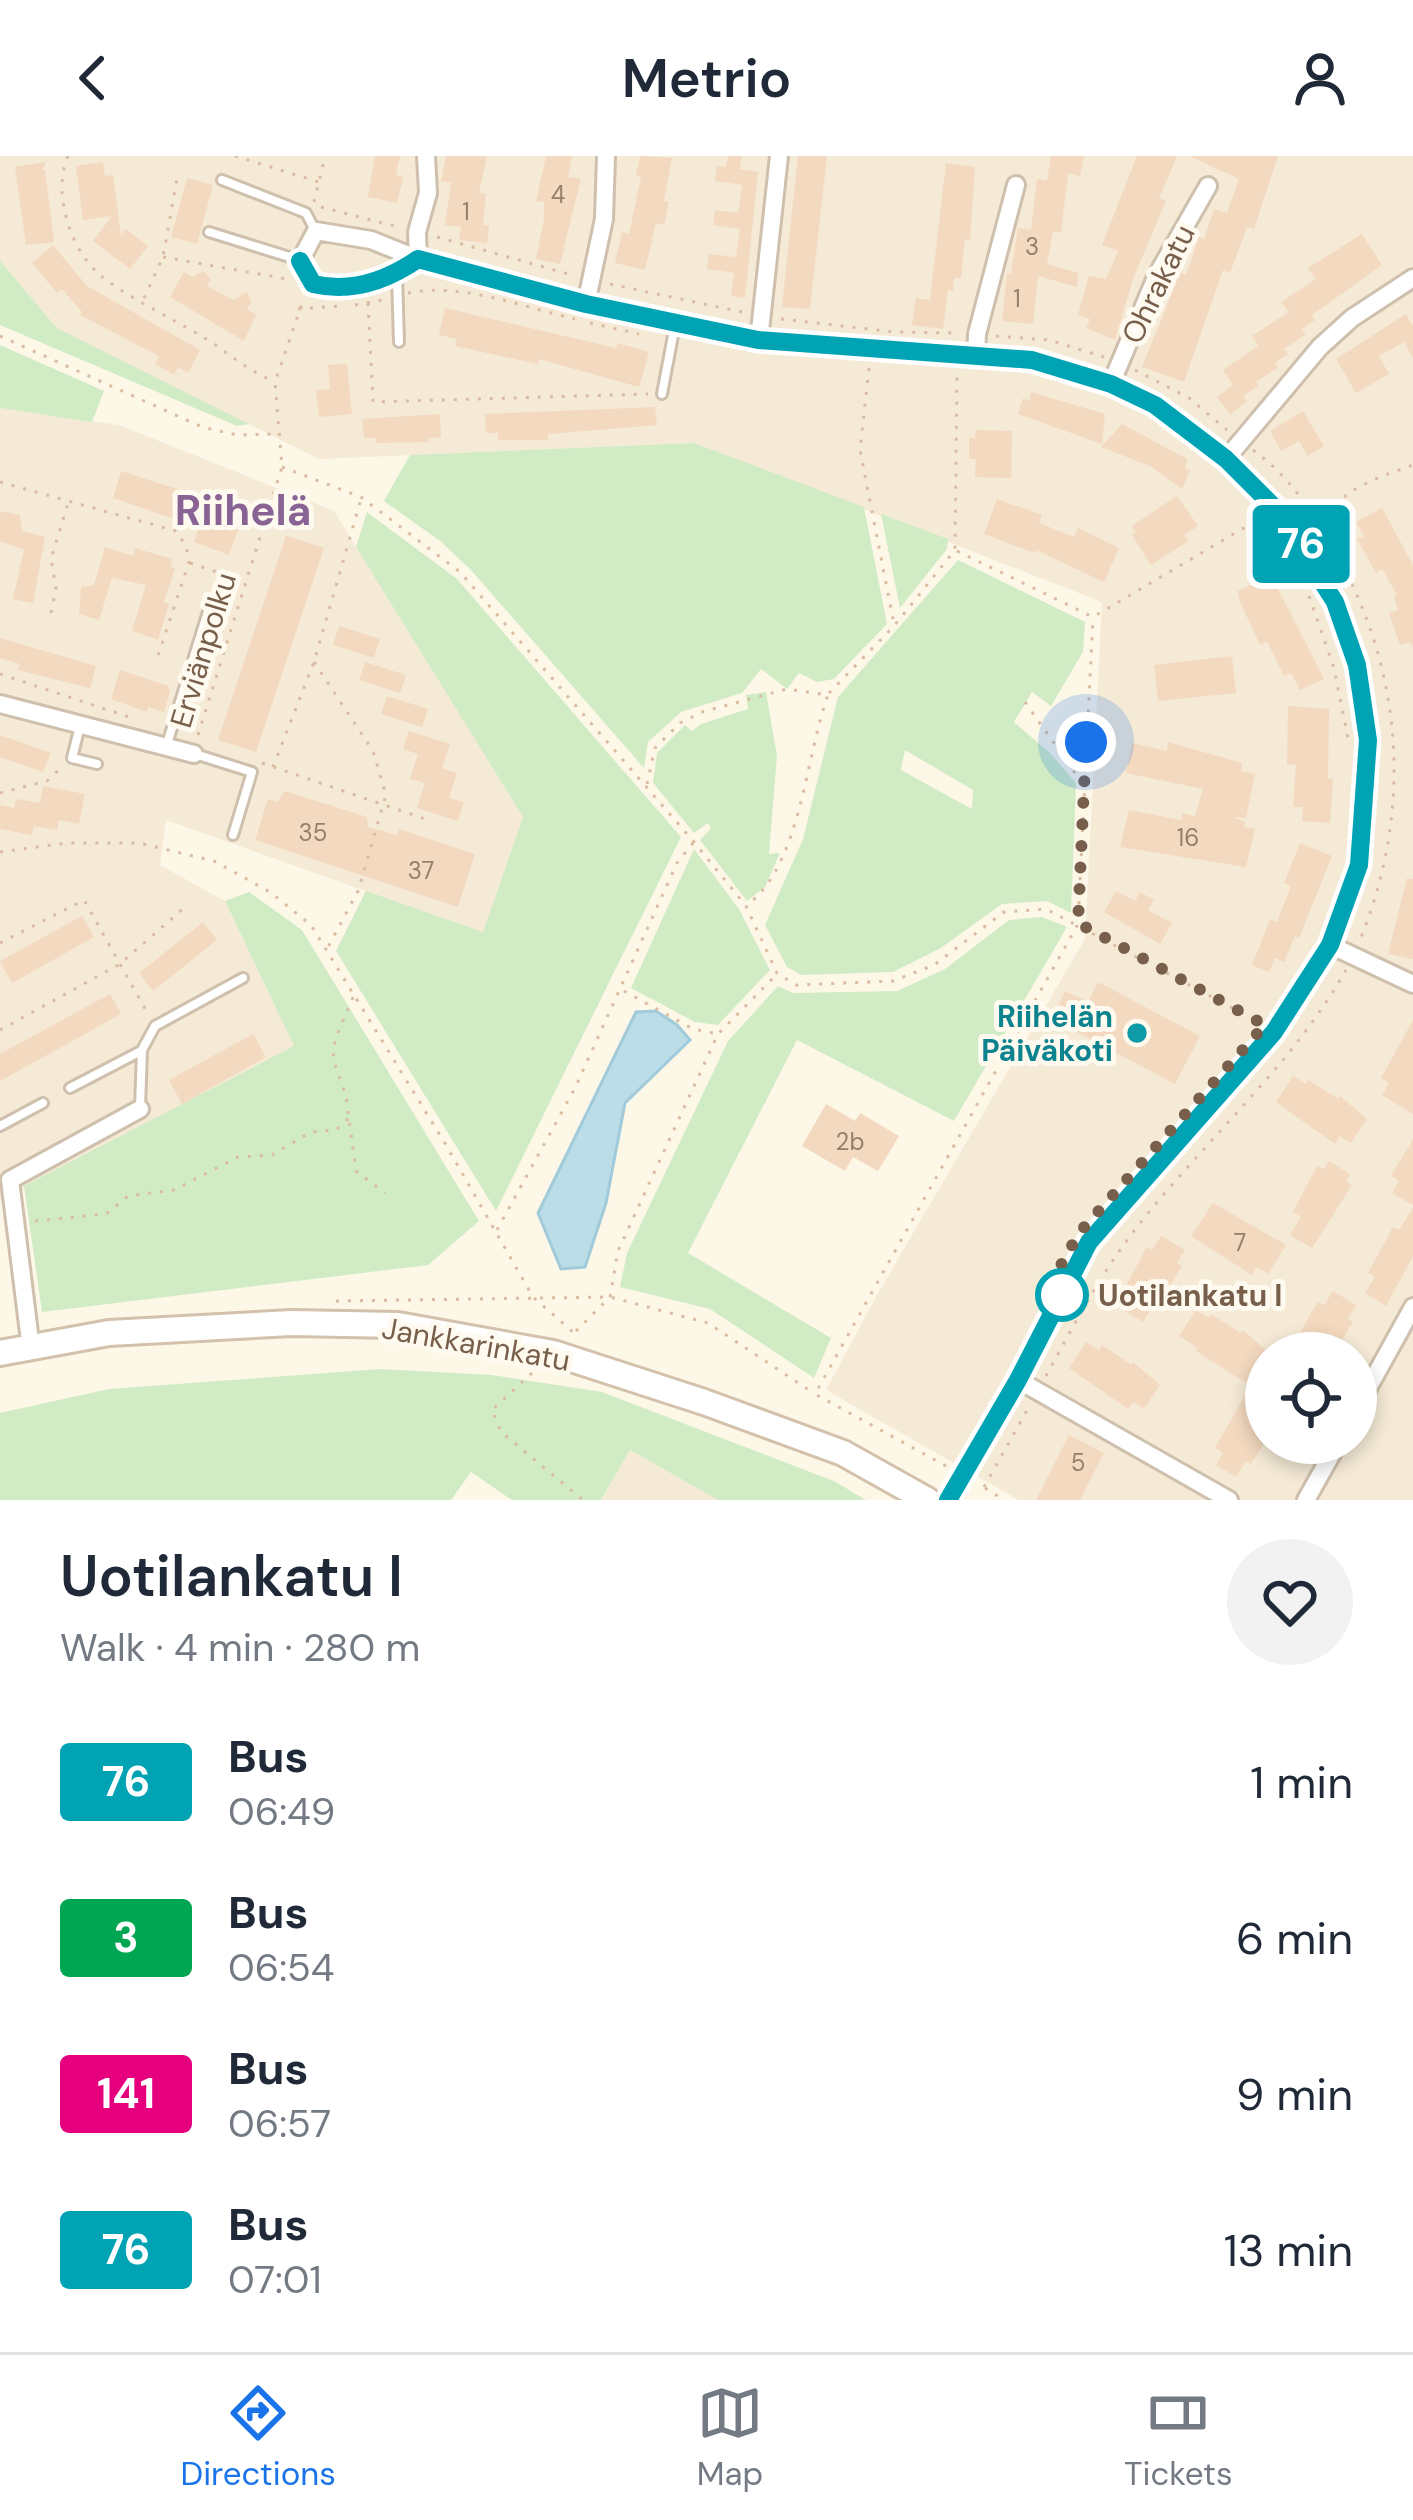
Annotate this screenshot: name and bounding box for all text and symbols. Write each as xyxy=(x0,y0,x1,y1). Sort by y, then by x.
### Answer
text: Metrio xyxy=(622,43,791,114)
icon: back xyxy=(60,45,126,111)
icon: person xyxy=(1287,45,1353,111)
house number: 4 xyxy=(551,179,565,210)
house number: 1 xyxy=(462,196,470,227)
street label: Ohrakatu xyxy=(1112,218,1204,350)
house number: 3 xyxy=(1025,231,1039,262)
house number: 1 xyxy=(1013,283,1021,314)
district label: Riihelä xyxy=(175,483,311,538)
line badge: 76 xyxy=(1247,505,1355,583)
text: 76 xyxy=(1277,516,1325,571)
street label: Erviänpolku xyxy=(161,568,245,732)
your location xyxy=(1056,712,1116,772)
house number: 35 xyxy=(299,817,327,848)
house number: 16 xyxy=(1177,822,1199,853)
house number: 37 xyxy=(408,855,434,886)
place label: Riihelän Päiväkoti xyxy=(981,997,1113,1070)
marker: Riihelän Päiväkoti xyxy=(1124,1020,1150,1046)
house number: 2b xyxy=(836,1126,864,1157)
house number: 7 xyxy=(1234,1227,1246,1258)
marker: Uotilankatu I xyxy=(1037,1270,1087,1320)
place label: Uotilankatu I xyxy=(1098,1276,1282,1315)
street label: Jankkarinkatu xyxy=(379,1308,573,1380)
map controls xyxy=(1245,1332,1377,1464)
button: locate xyxy=(1245,1332,1377,1464)
house number: 5 xyxy=(1071,1447,1085,1478)
text: Uotilankatu I xyxy=(60,1539,403,1614)
button: heart xyxy=(1227,1539,1353,1665)
text: Walk · 4 min · 280 m xyxy=(60,1622,420,1673)
text: Bus xyxy=(228,1727,308,1786)
text: 1 min xyxy=(1250,1753,1353,1812)
text: 76 xyxy=(102,1754,150,1809)
text: 06:49 xyxy=(228,1786,335,1837)
text: Bus xyxy=(228,1883,308,1942)
text: 6 min xyxy=(1236,1909,1353,1968)
text: 3 xyxy=(113,1910,139,1965)
text: 06:54 xyxy=(228,1942,335,1993)
text: Bus xyxy=(228,2039,308,2098)
text: 9 min xyxy=(1236,2065,1353,2124)
text: 141 xyxy=(97,2066,155,2121)
text: 06:57 xyxy=(228,2098,331,2149)
text: Bus xyxy=(228,2195,308,2254)
text: 13 min xyxy=(1224,2221,1353,2280)
text: 76 xyxy=(102,2222,150,2277)
text: 07:01 xyxy=(228,2254,322,2305)
tab: Directions xyxy=(180,2380,336,2495)
tab: Map xyxy=(697,2380,763,2495)
tab: Tickets xyxy=(1124,2380,1233,2495)

